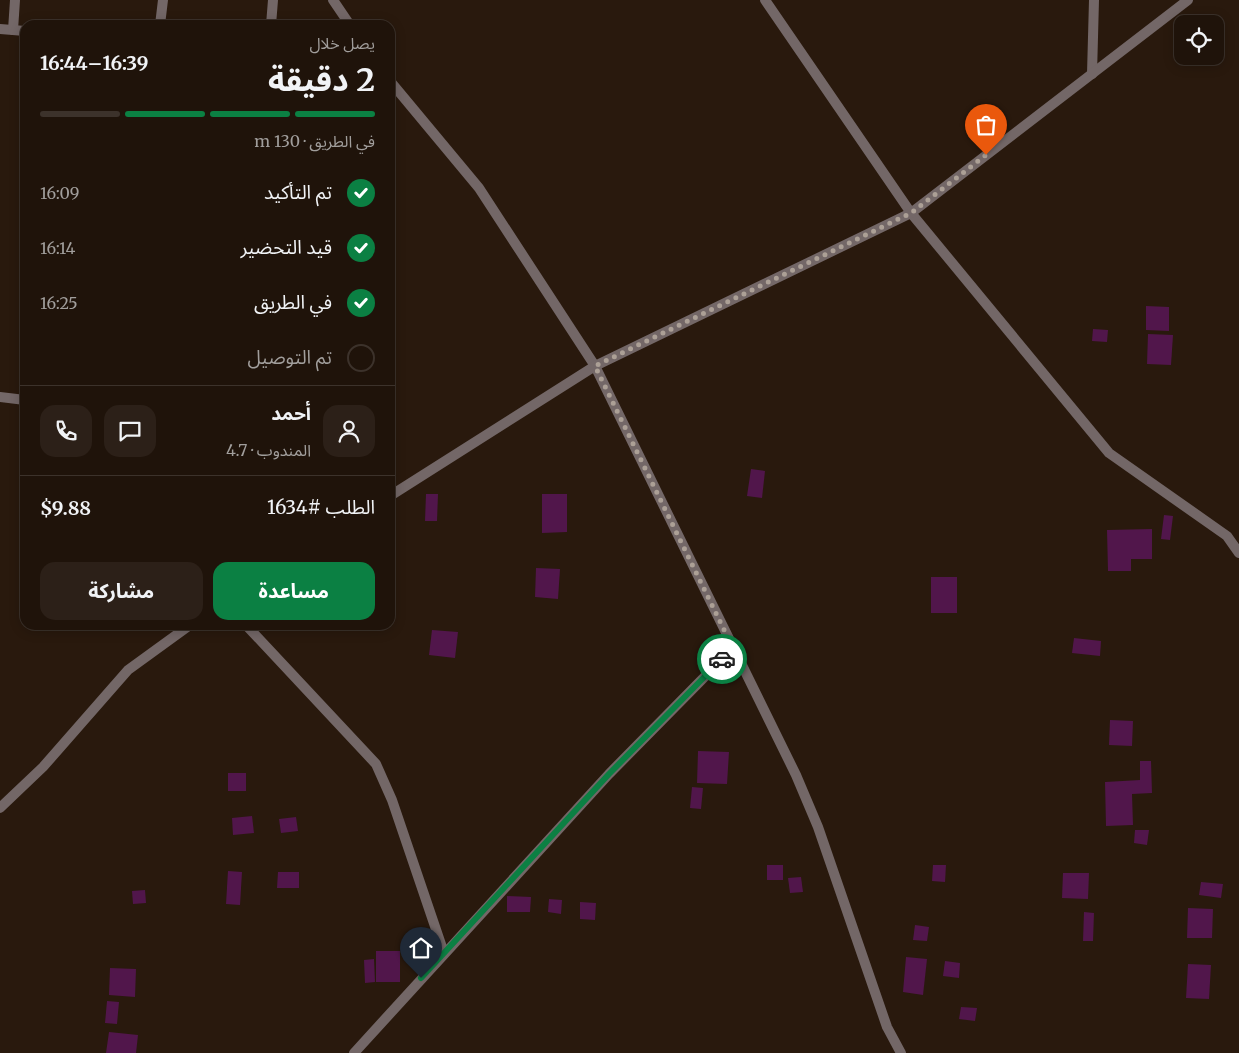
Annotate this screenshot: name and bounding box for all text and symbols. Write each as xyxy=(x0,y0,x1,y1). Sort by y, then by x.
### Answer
map controls xyxy=(1174,15,1224,65)
button: locate xyxy=(1174,15,1224,65)
text: يصل خلال xyxy=(309,33,375,53)
text: 16:39–16:44 xyxy=(40,51,148,75)
text: 2 دقيقة xyxy=(268,60,375,100)
pin xyxy=(965,104,1007,155)
icon: bag xyxy=(972,111,1000,139)
text: في الطريق · 130 m xyxy=(254,131,375,151)
icon: check xyxy=(347,179,375,207)
text: تم التأكيد xyxy=(264,180,332,204)
text: 16:09 xyxy=(40,183,79,203)
icon: check xyxy=(347,234,375,262)
text: قيد التحضير xyxy=(241,235,332,259)
text: 16:14 xyxy=(40,238,75,258)
icon: check xyxy=(347,289,375,317)
text: في الطريق xyxy=(254,290,332,314)
text: 16:25 xyxy=(40,293,78,313)
text: تم التوصيل xyxy=(248,345,332,369)
text: أحمد xyxy=(271,401,311,425)
button: phone xyxy=(40,405,92,457)
button: chat xyxy=(104,405,156,457)
button: person xyxy=(323,405,375,457)
text: المندوب · 4.7 xyxy=(226,440,311,460)
text: الطلب #1634 xyxy=(267,495,375,519)
text: $9.88 xyxy=(40,496,91,520)
button: مشاركة xyxy=(40,562,203,620)
button: مساعدة xyxy=(213,562,375,620)
courier xyxy=(697,634,747,684)
icon: car xyxy=(708,645,736,673)
pin xyxy=(400,927,442,978)
icon: home xyxy=(407,934,435,962)

